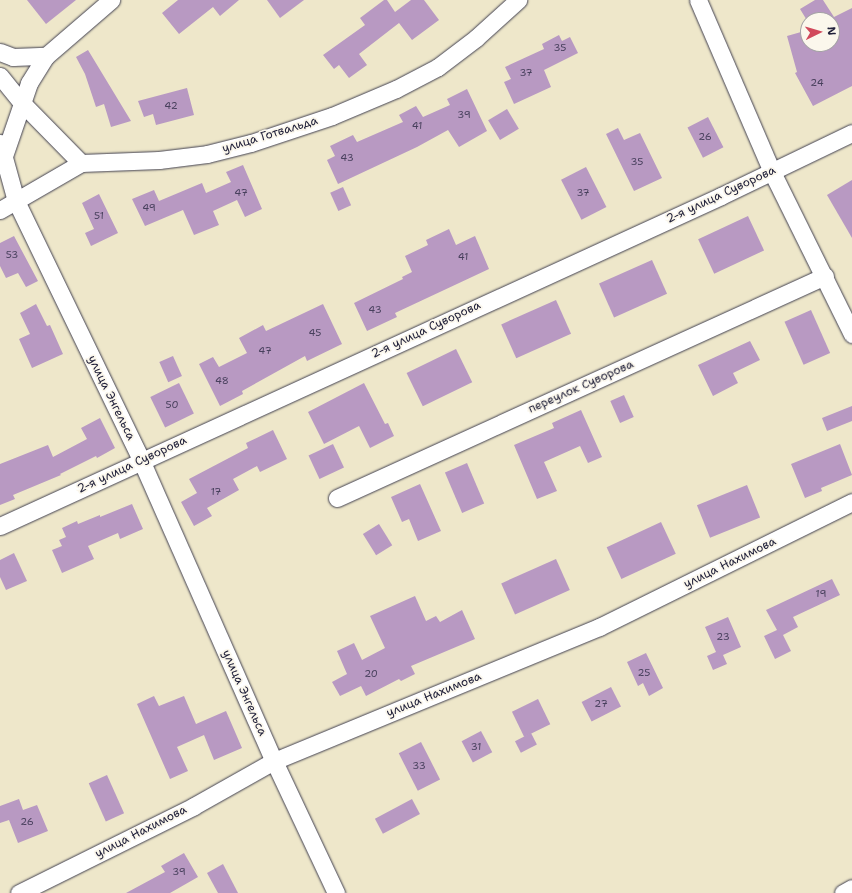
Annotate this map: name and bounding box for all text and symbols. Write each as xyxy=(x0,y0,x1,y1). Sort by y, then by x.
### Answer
north arrow xyxy=(800,12,840,52)
text: N xyxy=(824,26,839,36)
house number: 35 xyxy=(554,42,566,54)
house number: 37 xyxy=(519,67,533,79)
house number: 24 xyxy=(810,77,824,89)
house number: 42 xyxy=(164,100,178,112)
house number: 39 xyxy=(457,109,471,121)
street label: улица Готвальда xyxy=(220,114,320,156)
house number: 41 xyxy=(412,120,422,132)
house number: 26 xyxy=(698,131,712,143)
house number: 43 xyxy=(340,152,354,164)
house number: 35 xyxy=(631,156,643,168)
street label: 2-я улица Суворова xyxy=(664,163,778,227)
house number: 47 xyxy=(234,187,248,199)
house number: 37 xyxy=(576,187,590,199)
house number: 49 xyxy=(142,202,156,214)
house number: 51 xyxy=(94,210,104,222)
house number: 53 xyxy=(6,249,18,261)
house number: 41 xyxy=(458,251,468,263)
street label: 2-я улица Суворова xyxy=(369,298,483,362)
house number: 43 xyxy=(368,304,382,316)
house number: 45 xyxy=(309,327,321,339)
house number: 47 xyxy=(258,345,272,357)
street label: улица Энгельса xyxy=(84,353,138,443)
street label: переулок Суворова xyxy=(526,357,636,417)
house number: 48 xyxy=(215,375,229,387)
house number: 50 xyxy=(165,399,179,411)
street label: 2-я улица Суворова xyxy=(75,433,189,497)
house number: 17 xyxy=(211,486,221,498)
street label: улица Нахимова xyxy=(681,534,779,592)
house number: 19 xyxy=(816,588,826,600)
house number: 23 xyxy=(716,631,730,643)
street label: улица Энгельса xyxy=(219,648,269,738)
house number: 25 xyxy=(638,667,650,679)
house number: 20 xyxy=(364,668,378,680)
street label: улица Нахимова xyxy=(385,669,483,721)
house number: 27 xyxy=(594,698,608,710)
house number: 31 xyxy=(471,741,481,753)
house number: 33 xyxy=(412,760,426,772)
street label: улица Нахимова xyxy=(93,803,189,861)
house number: 26 xyxy=(20,816,34,828)
house number: 39 xyxy=(172,866,186,878)

